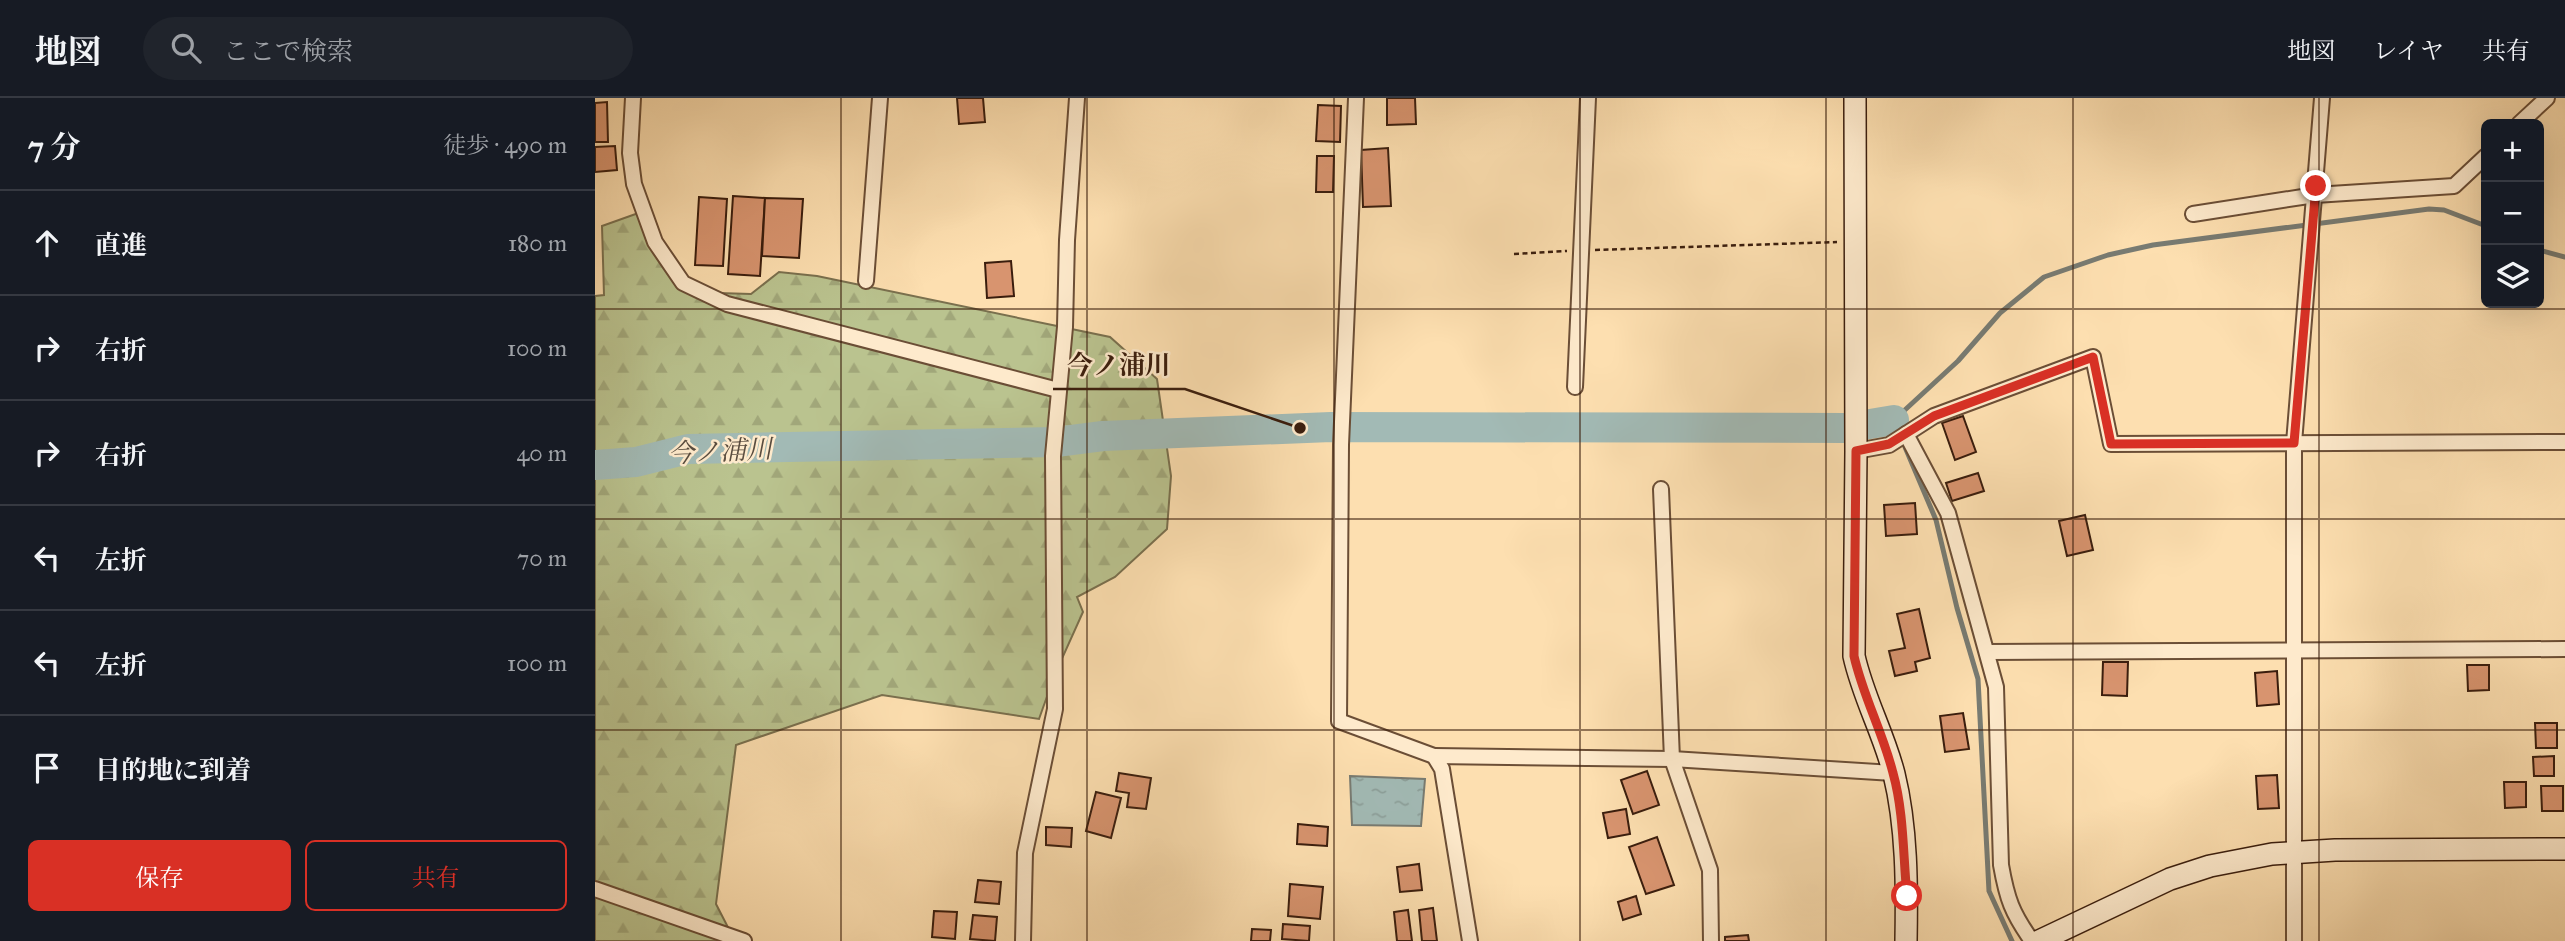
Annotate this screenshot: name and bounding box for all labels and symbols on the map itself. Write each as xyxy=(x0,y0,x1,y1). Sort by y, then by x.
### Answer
route end xyxy=(2300,170,2331,201)
callout: 今ノ浦川 xyxy=(1053,342,1185,389)
text: 今ノ浦川 xyxy=(1067,349,1171,381)
water label: 今ノ浦川 xyxy=(667,432,776,470)
route start xyxy=(1891,880,1922,911)

